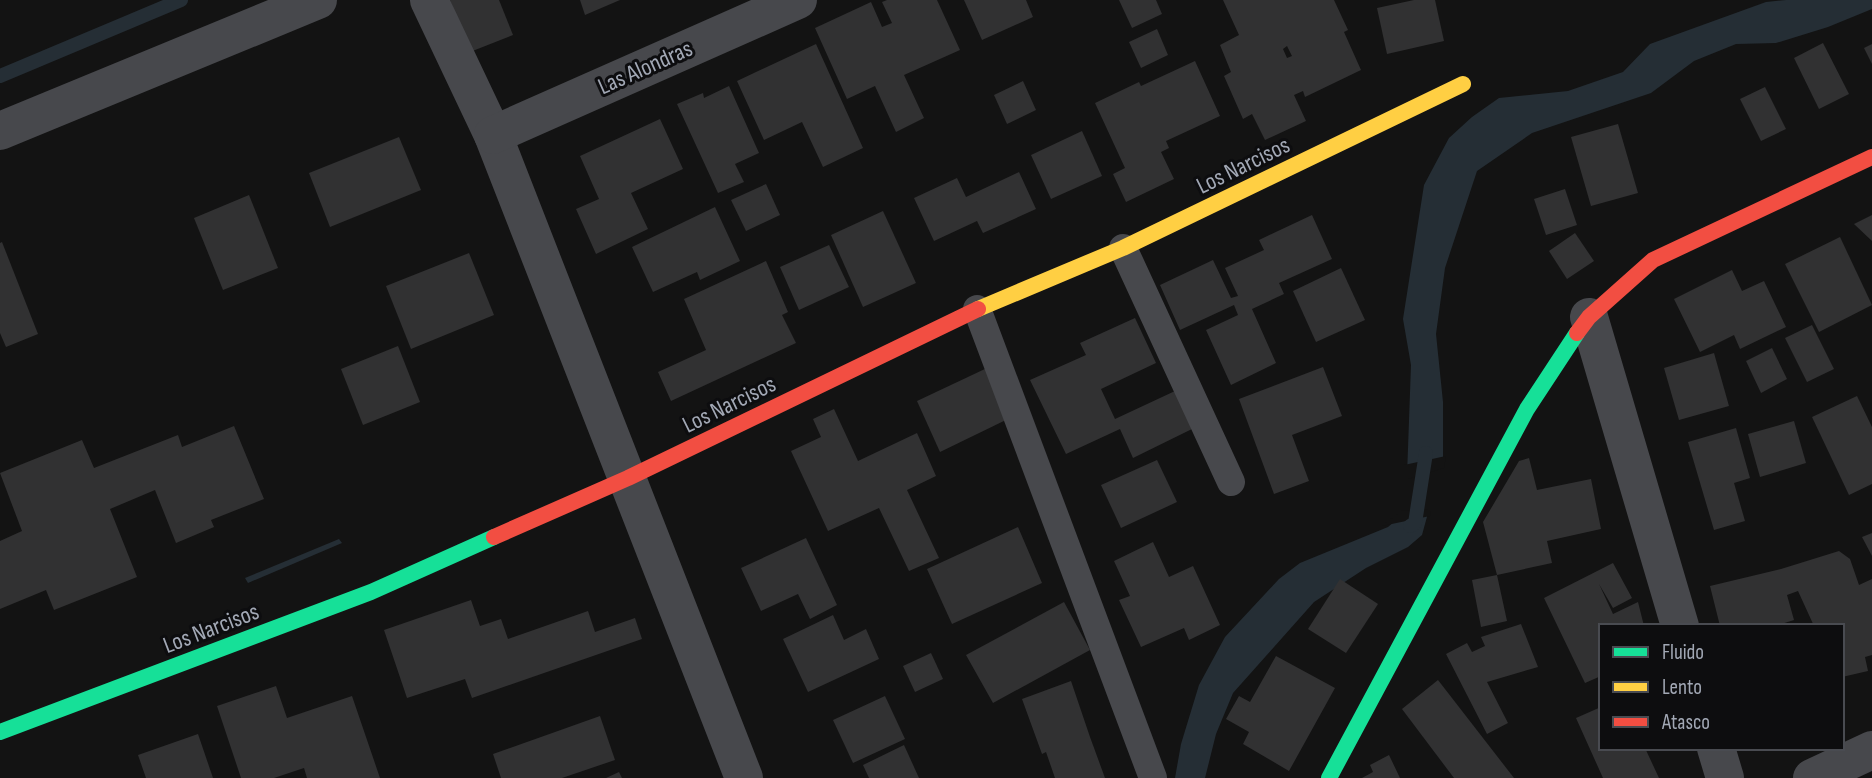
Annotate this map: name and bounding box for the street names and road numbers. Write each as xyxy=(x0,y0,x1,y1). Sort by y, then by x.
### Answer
street label: Las Alondras xyxy=(594,34,697,101)
street label: Los Narcisos xyxy=(1192,130,1295,200)
street label: Los Narcisos xyxy=(678,369,781,439)
street label: Los Narcisos xyxy=(159,597,263,660)

